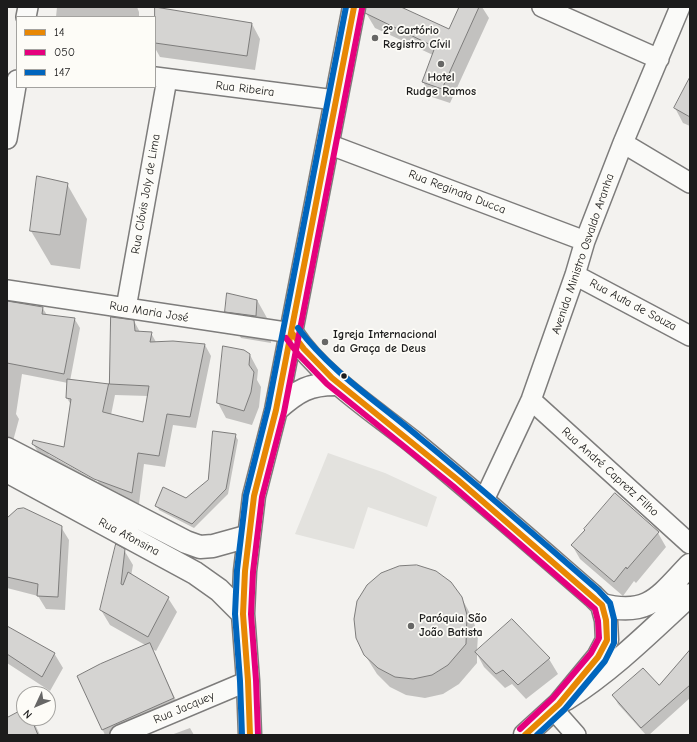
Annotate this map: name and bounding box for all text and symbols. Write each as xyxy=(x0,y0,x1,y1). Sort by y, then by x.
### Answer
legend xyxy=(16,16,156,88)
place label: 2º Cartório Registro Cívil xyxy=(383,24,451,52)
text: 14 xyxy=(54,25,65,39)
marker: 2º Cartório Registro Cívil xyxy=(370,33,380,43)
text: 050 xyxy=(54,45,75,59)
marker: Hotel Rudge Ramos xyxy=(436,59,446,69)
text: 147 xyxy=(54,65,70,79)
place label: Hotel Rudge Ramos xyxy=(406,71,476,99)
street label: Rua Ribeira xyxy=(215,78,275,100)
street label: Rua Clóvis Joly de Lima xyxy=(128,133,164,255)
street label: Rua Reginata Ducca xyxy=(406,167,508,217)
street label: Avenida Ministro Osvaldo Aranha xyxy=(549,172,617,336)
street label: Rua Auta de Souza xyxy=(587,276,679,334)
street label: Rua Maria José xyxy=(108,299,190,325)
place label: Igreja Internacional da Graça de Deus xyxy=(333,328,437,356)
marker: Igreja Internacional da Graça de Deus xyxy=(320,337,330,347)
unlabelled marker xyxy=(339,371,349,381)
street label: Rua André Capretz Filho xyxy=(558,424,662,520)
street label: Rua Afonsina xyxy=(96,515,162,559)
place label: Paróquia São João Batista xyxy=(419,612,487,640)
marker: Paróquia São João Batista xyxy=(406,621,416,631)
north arrow xyxy=(16,686,56,726)
street label: Rua Jacquey xyxy=(151,689,217,727)
text: N xyxy=(21,707,35,721)

